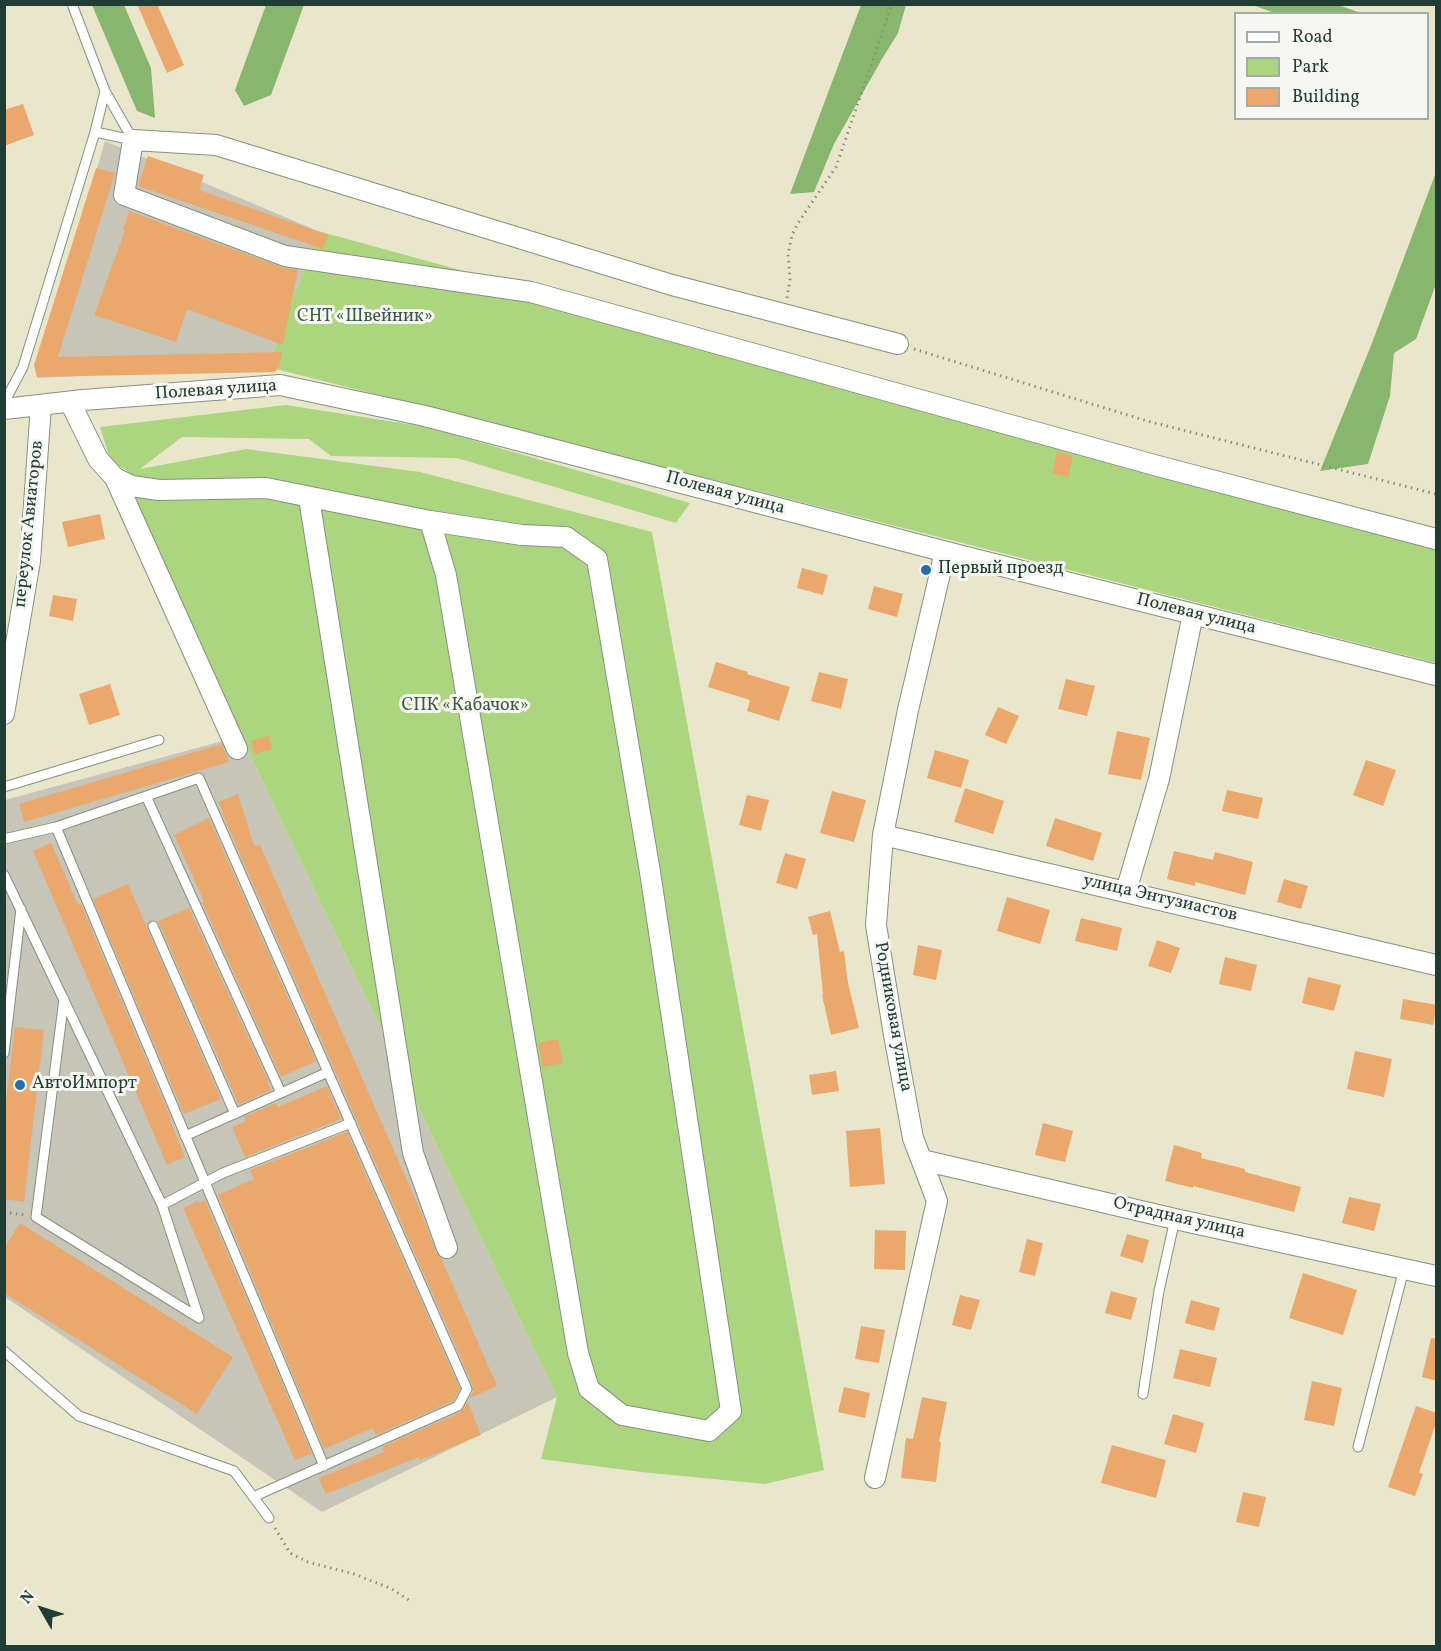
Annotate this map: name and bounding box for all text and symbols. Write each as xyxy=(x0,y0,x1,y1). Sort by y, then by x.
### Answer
legend xyxy=(1234,12,1429,120)
text: Road xyxy=(1292,25,1333,50)
text: Park xyxy=(1292,55,1329,80)
text: Building xyxy=(1292,85,1360,110)
park label: СНТ «Швейник» xyxy=(297,307,433,329)
street label: Полевая улица xyxy=(154,376,278,406)
street label: переулок Авиаторов xyxy=(10,439,50,609)
street label: Полевая улица xyxy=(663,468,787,520)
place label: Первый проезд xyxy=(938,559,1063,581)
marker: Первый проезд xyxy=(919,563,933,577)
street label: Полевая улица xyxy=(1134,590,1258,640)
park label: СПК «Кабачок» xyxy=(401,696,529,718)
street label: улица Энтузиастов xyxy=(1081,871,1239,927)
street label: Родниковая улица xyxy=(868,940,916,1094)
place label: АвтоИмпорт xyxy=(32,1074,137,1096)
marker: АвтоИмпорт xyxy=(13,1078,27,1092)
street label: Отрадная улица xyxy=(1111,1193,1247,1245)
north arrow xyxy=(12,1579,72,1639)
text: N xyxy=(16,1586,40,1609)

